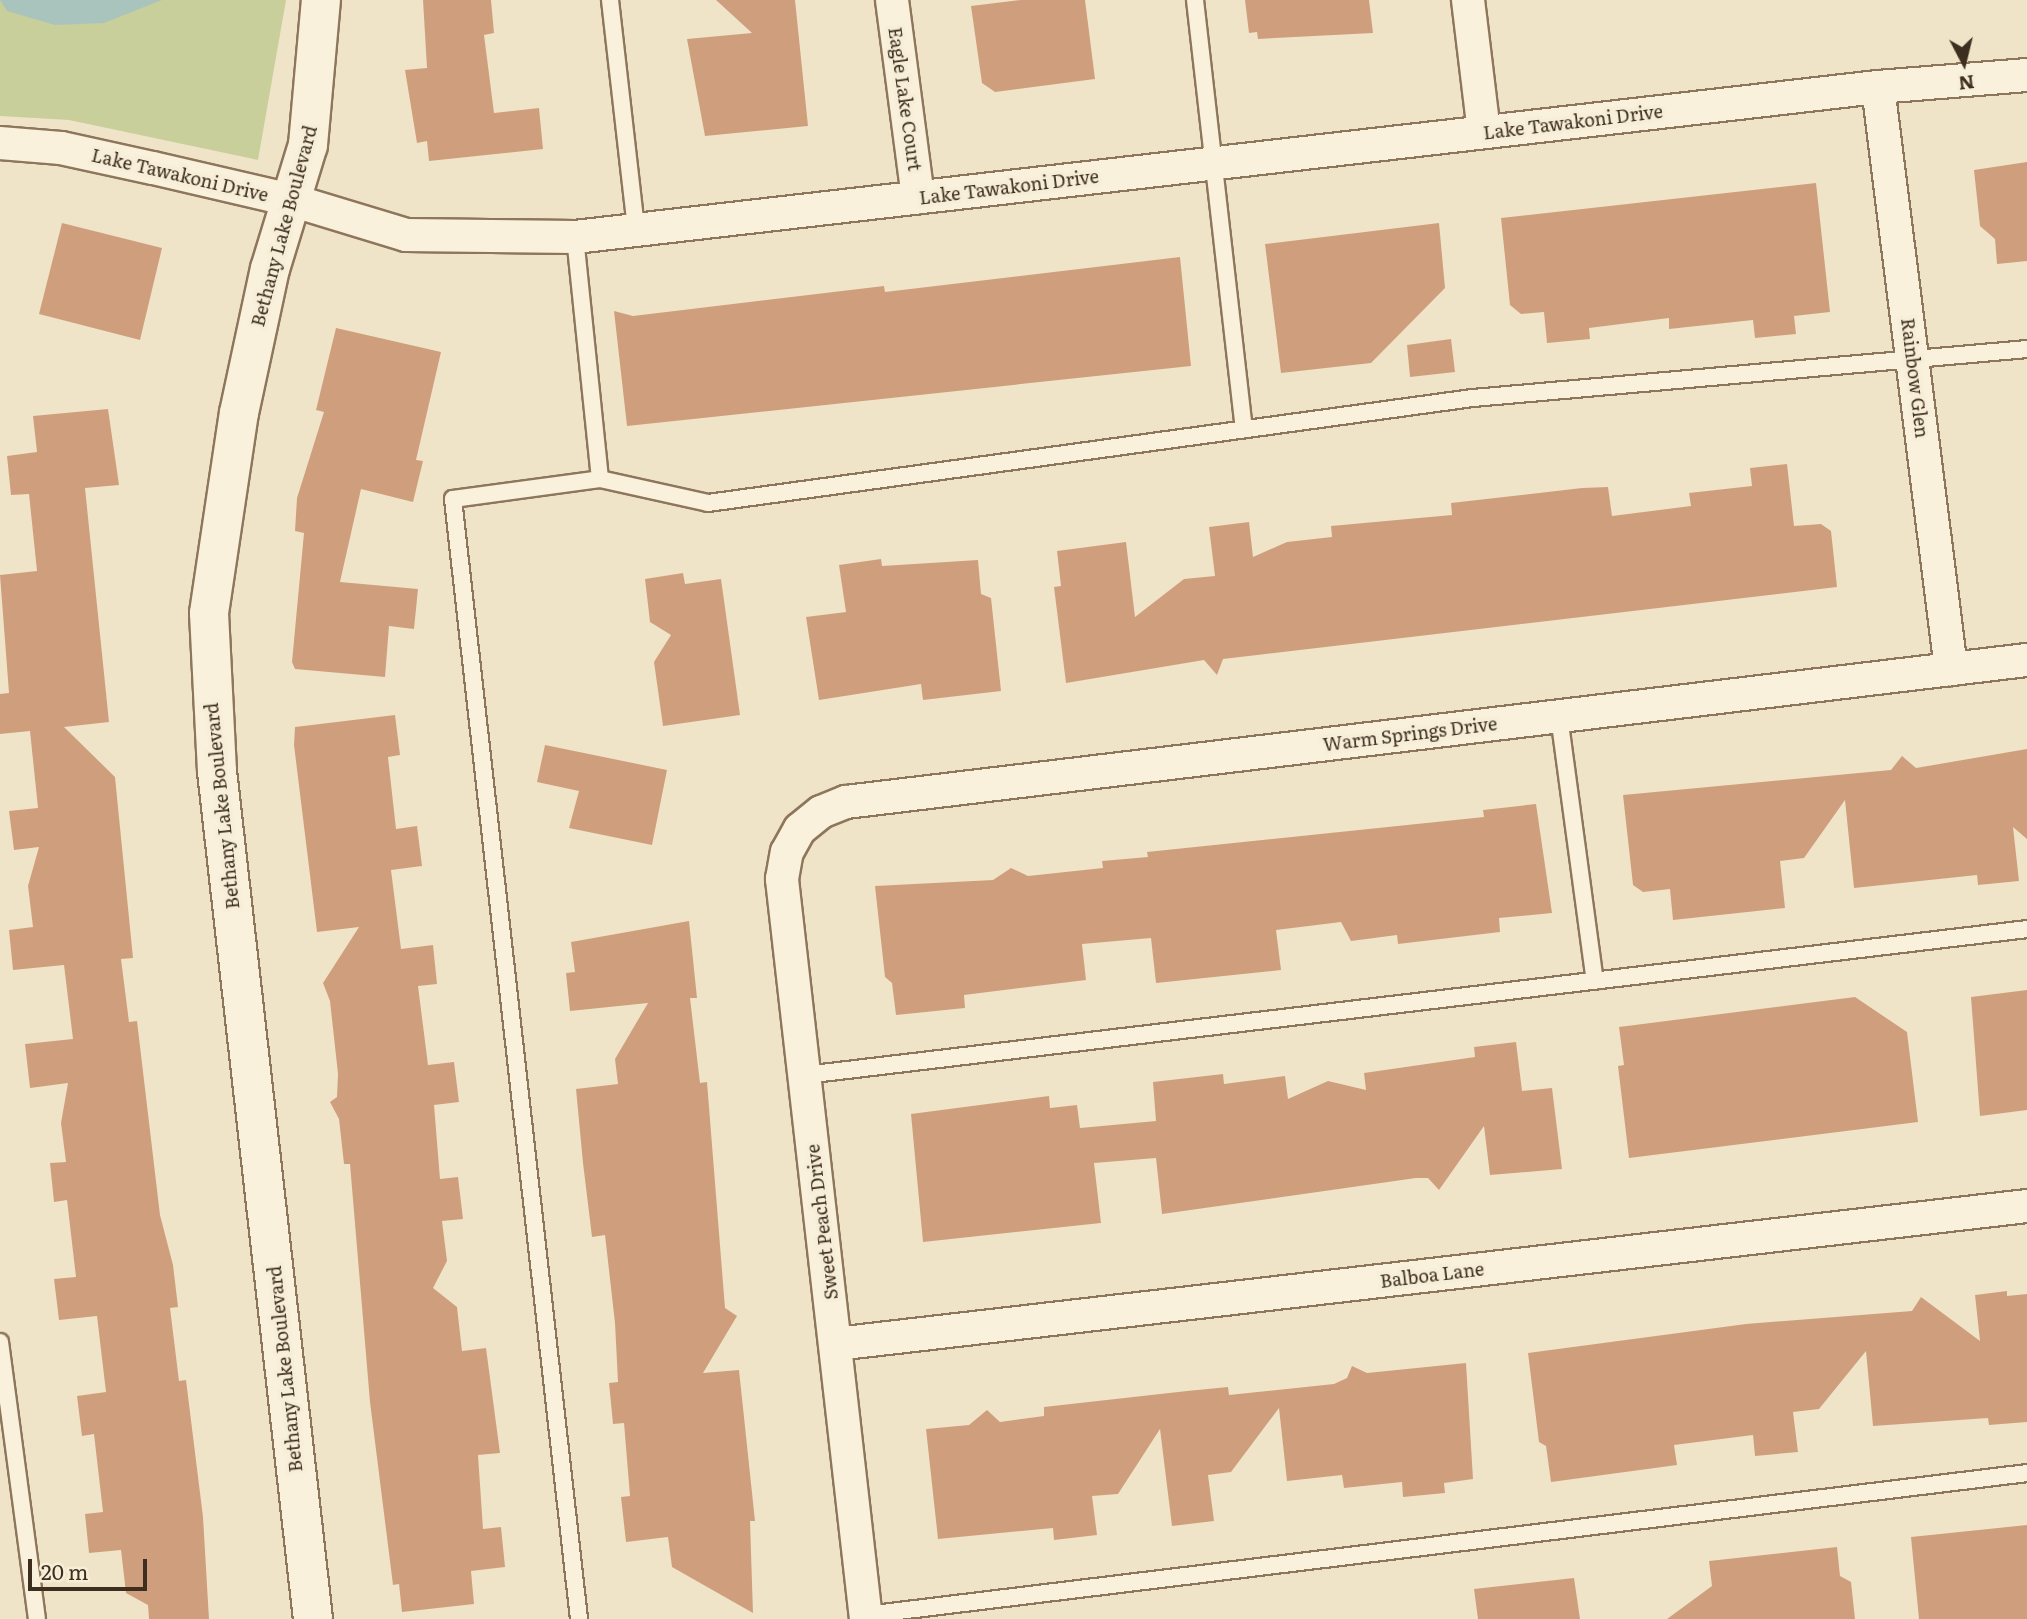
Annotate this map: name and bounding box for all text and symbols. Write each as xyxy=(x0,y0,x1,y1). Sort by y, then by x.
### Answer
street label: Eagle Lake Court xyxy=(884,26,926,172)
north arrow xyxy=(1929,28,1999,98)
text: N xyxy=(1957,69,1976,99)
street label: Lake Tawakoni Drive xyxy=(1482,100,1664,144)
street label: Bethany Lake Boulevard xyxy=(247,123,321,329)
street label: Lake Tawakoni Drive xyxy=(89,144,271,206)
street label: Lake Tawakoni Drive xyxy=(918,165,1100,209)
street label: Rainbow Glen xyxy=(1897,317,1933,439)
street label: Bethany Lake Boulevard xyxy=(200,702,244,910)
street label: Warm Springs Drive xyxy=(1322,713,1498,755)
street label: Sweet Peach Drive xyxy=(802,1143,842,1301)
street label: Balboa Lane xyxy=(1379,1258,1485,1292)
street label: Bethany Lake Boulevard xyxy=(263,1265,307,1473)
scale bar xyxy=(32,1546,150,1590)
text: 20 m xyxy=(41,1555,88,1586)

